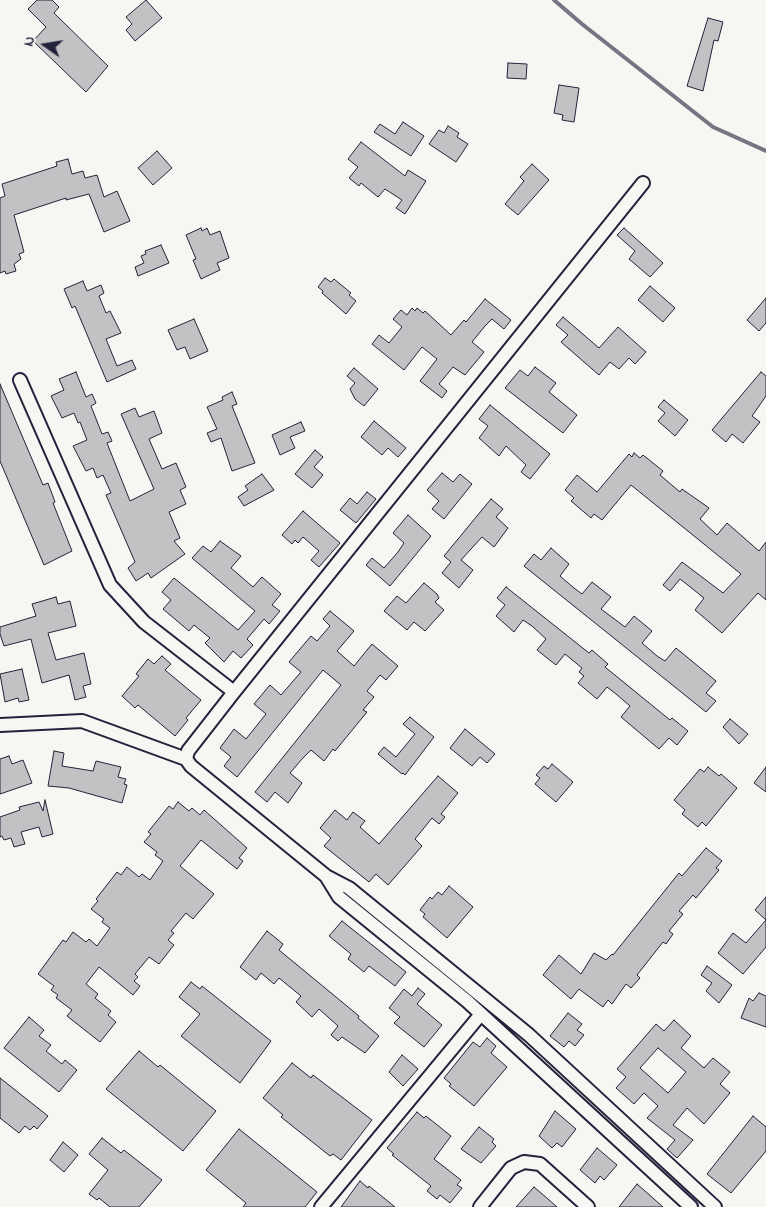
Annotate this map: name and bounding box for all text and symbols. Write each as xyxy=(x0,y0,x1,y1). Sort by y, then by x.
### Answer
north arrow xyxy=(20,20,70,70)
text: N xyxy=(19,35,41,48)

